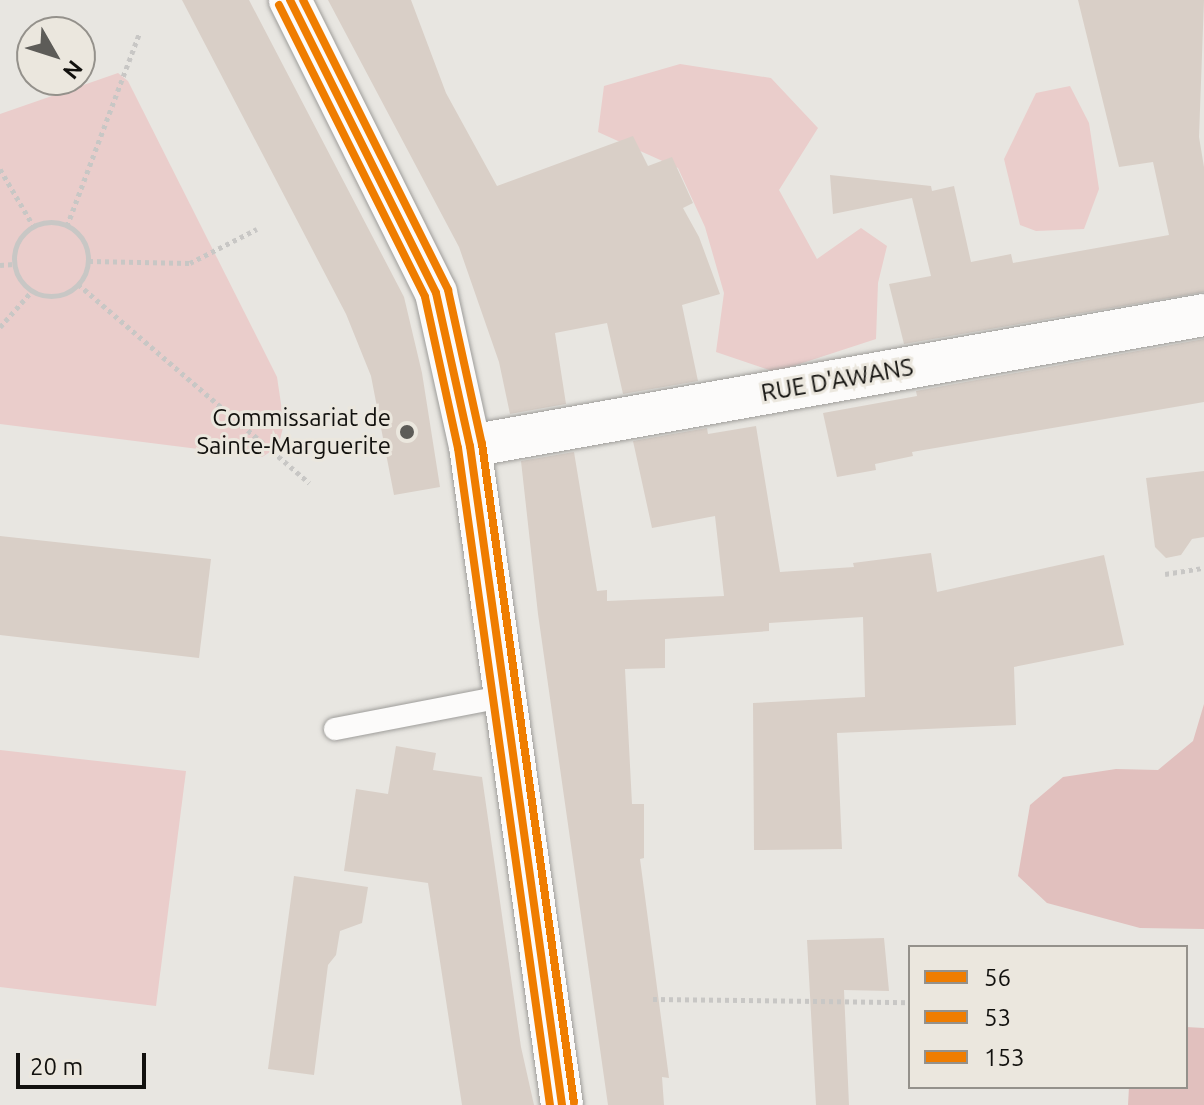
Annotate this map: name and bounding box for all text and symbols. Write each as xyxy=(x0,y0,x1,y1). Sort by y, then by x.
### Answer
north arrow xyxy=(16,16,96,96)
text: N xyxy=(59,56,88,84)
street label: RUE D'AWANS xyxy=(759,352,915,408)
place label: Commissariat de Sainte-Marguerite xyxy=(196,404,391,460)
marker: Commissariat de Sainte-Marguerite xyxy=(398,423,416,441)
legend xyxy=(908,945,1188,1089)
text: 56 xyxy=(984,964,1011,991)
text: 53 xyxy=(984,1004,1011,1031)
scale bar xyxy=(20,1037,150,1087)
text: 153 xyxy=(984,1044,1025,1071)
text: 20 m xyxy=(30,1053,83,1080)

